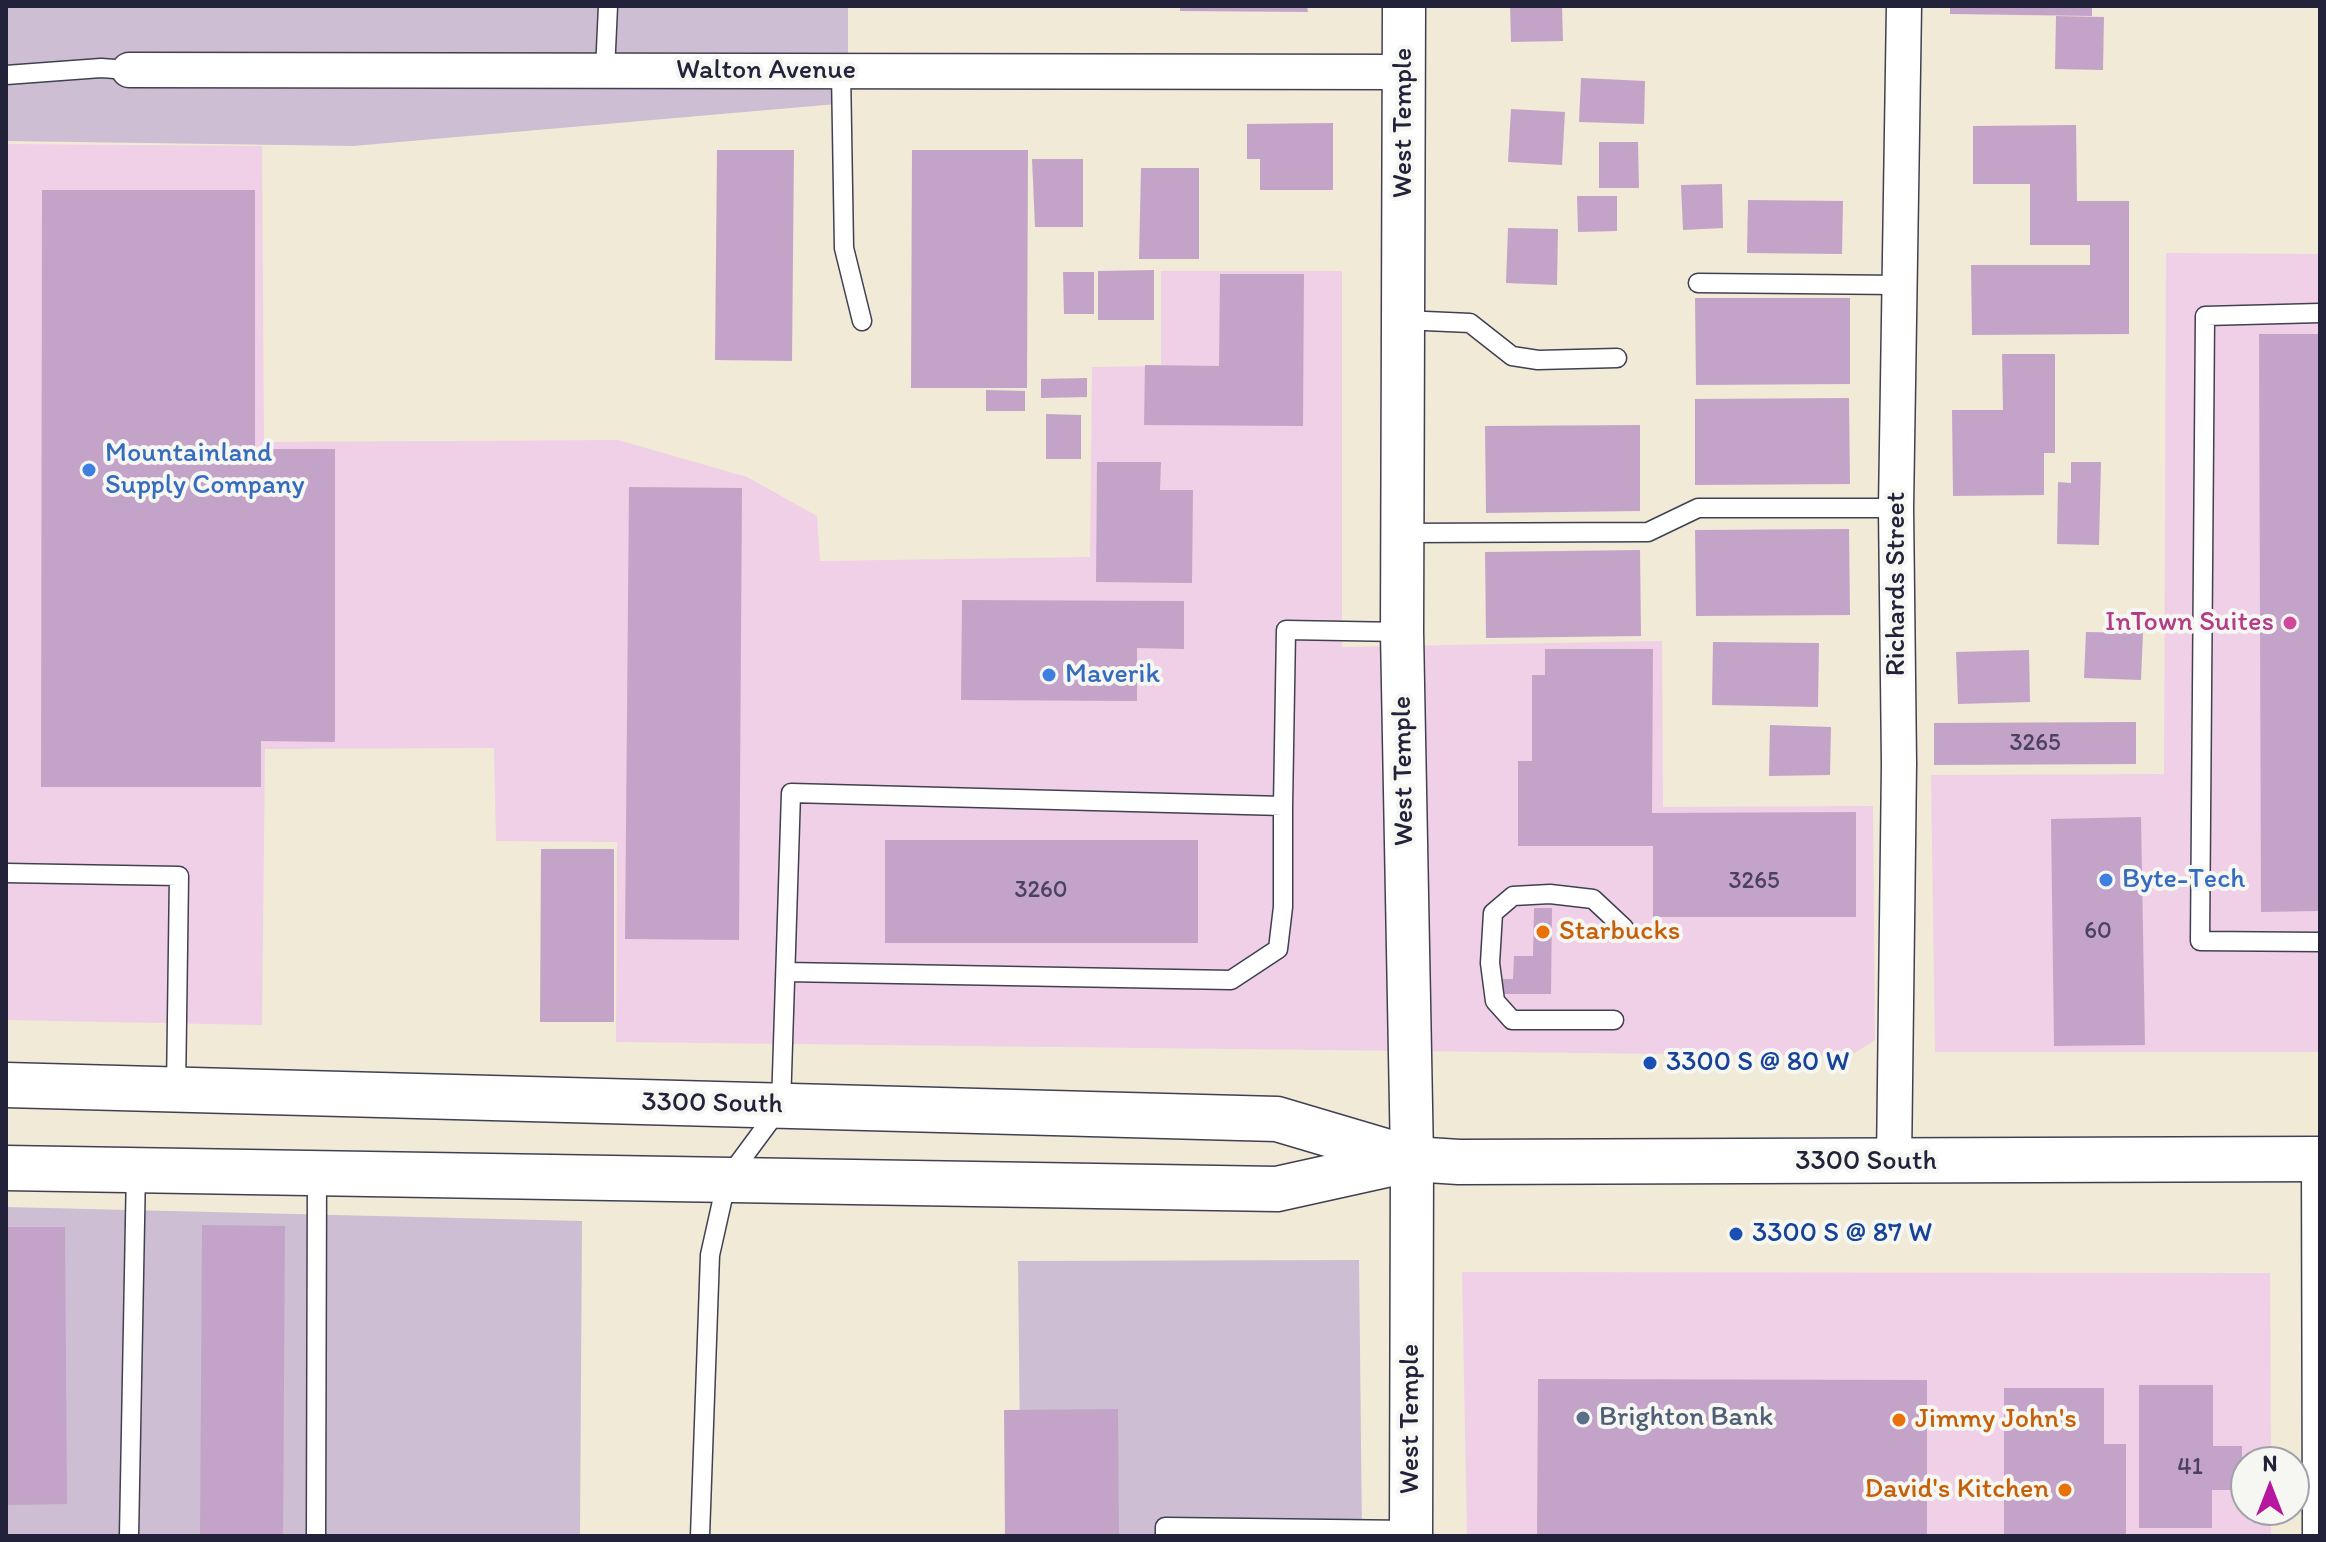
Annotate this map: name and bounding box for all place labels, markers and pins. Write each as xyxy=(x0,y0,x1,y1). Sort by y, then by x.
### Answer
place label: Mountainland Supply Company xyxy=(105,437,305,503)
marker: Mountainland Supply Company xyxy=(80,461,98,479)
place label: InTown Suites xyxy=(2105,606,2274,640)
marker: InTown Suites xyxy=(2281,614,2299,632)
place label: Maverik xyxy=(1065,658,1160,692)
marker: Maverik xyxy=(1040,666,1058,684)
place label: Byte-Tech xyxy=(2122,863,2245,897)
marker: Byte-Tech xyxy=(2097,871,2115,889)
place label: Starbucks xyxy=(1559,915,1680,949)
marker: Starbucks xyxy=(1534,923,1552,941)
place label: 3300 S @ 80 W xyxy=(1666,1046,1850,1080)
marker: 3300 S @ 80 W xyxy=(1641,1054,1659,1072)
place label: 3300 S @ 87 W xyxy=(1752,1217,1932,1251)
marker: 3300 S @ 87 W xyxy=(1727,1225,1745,1243)
place label: Brighton Bank xyxy=(1599,1401,1773,1435)
place label: Jimmy John's xyxy=(1915,1403,2077,1437)
marker: Brighton Bank xyxy=(1574,1409,1592,1427)
marker: Jimmy John's xyxy=(1890,1411,1908,1429)
place label: David's Kitchen xyxy=(1864,1473,2049,1507)
marker: David's Kitchen xyxy=(2056,1481,2074,1499)

